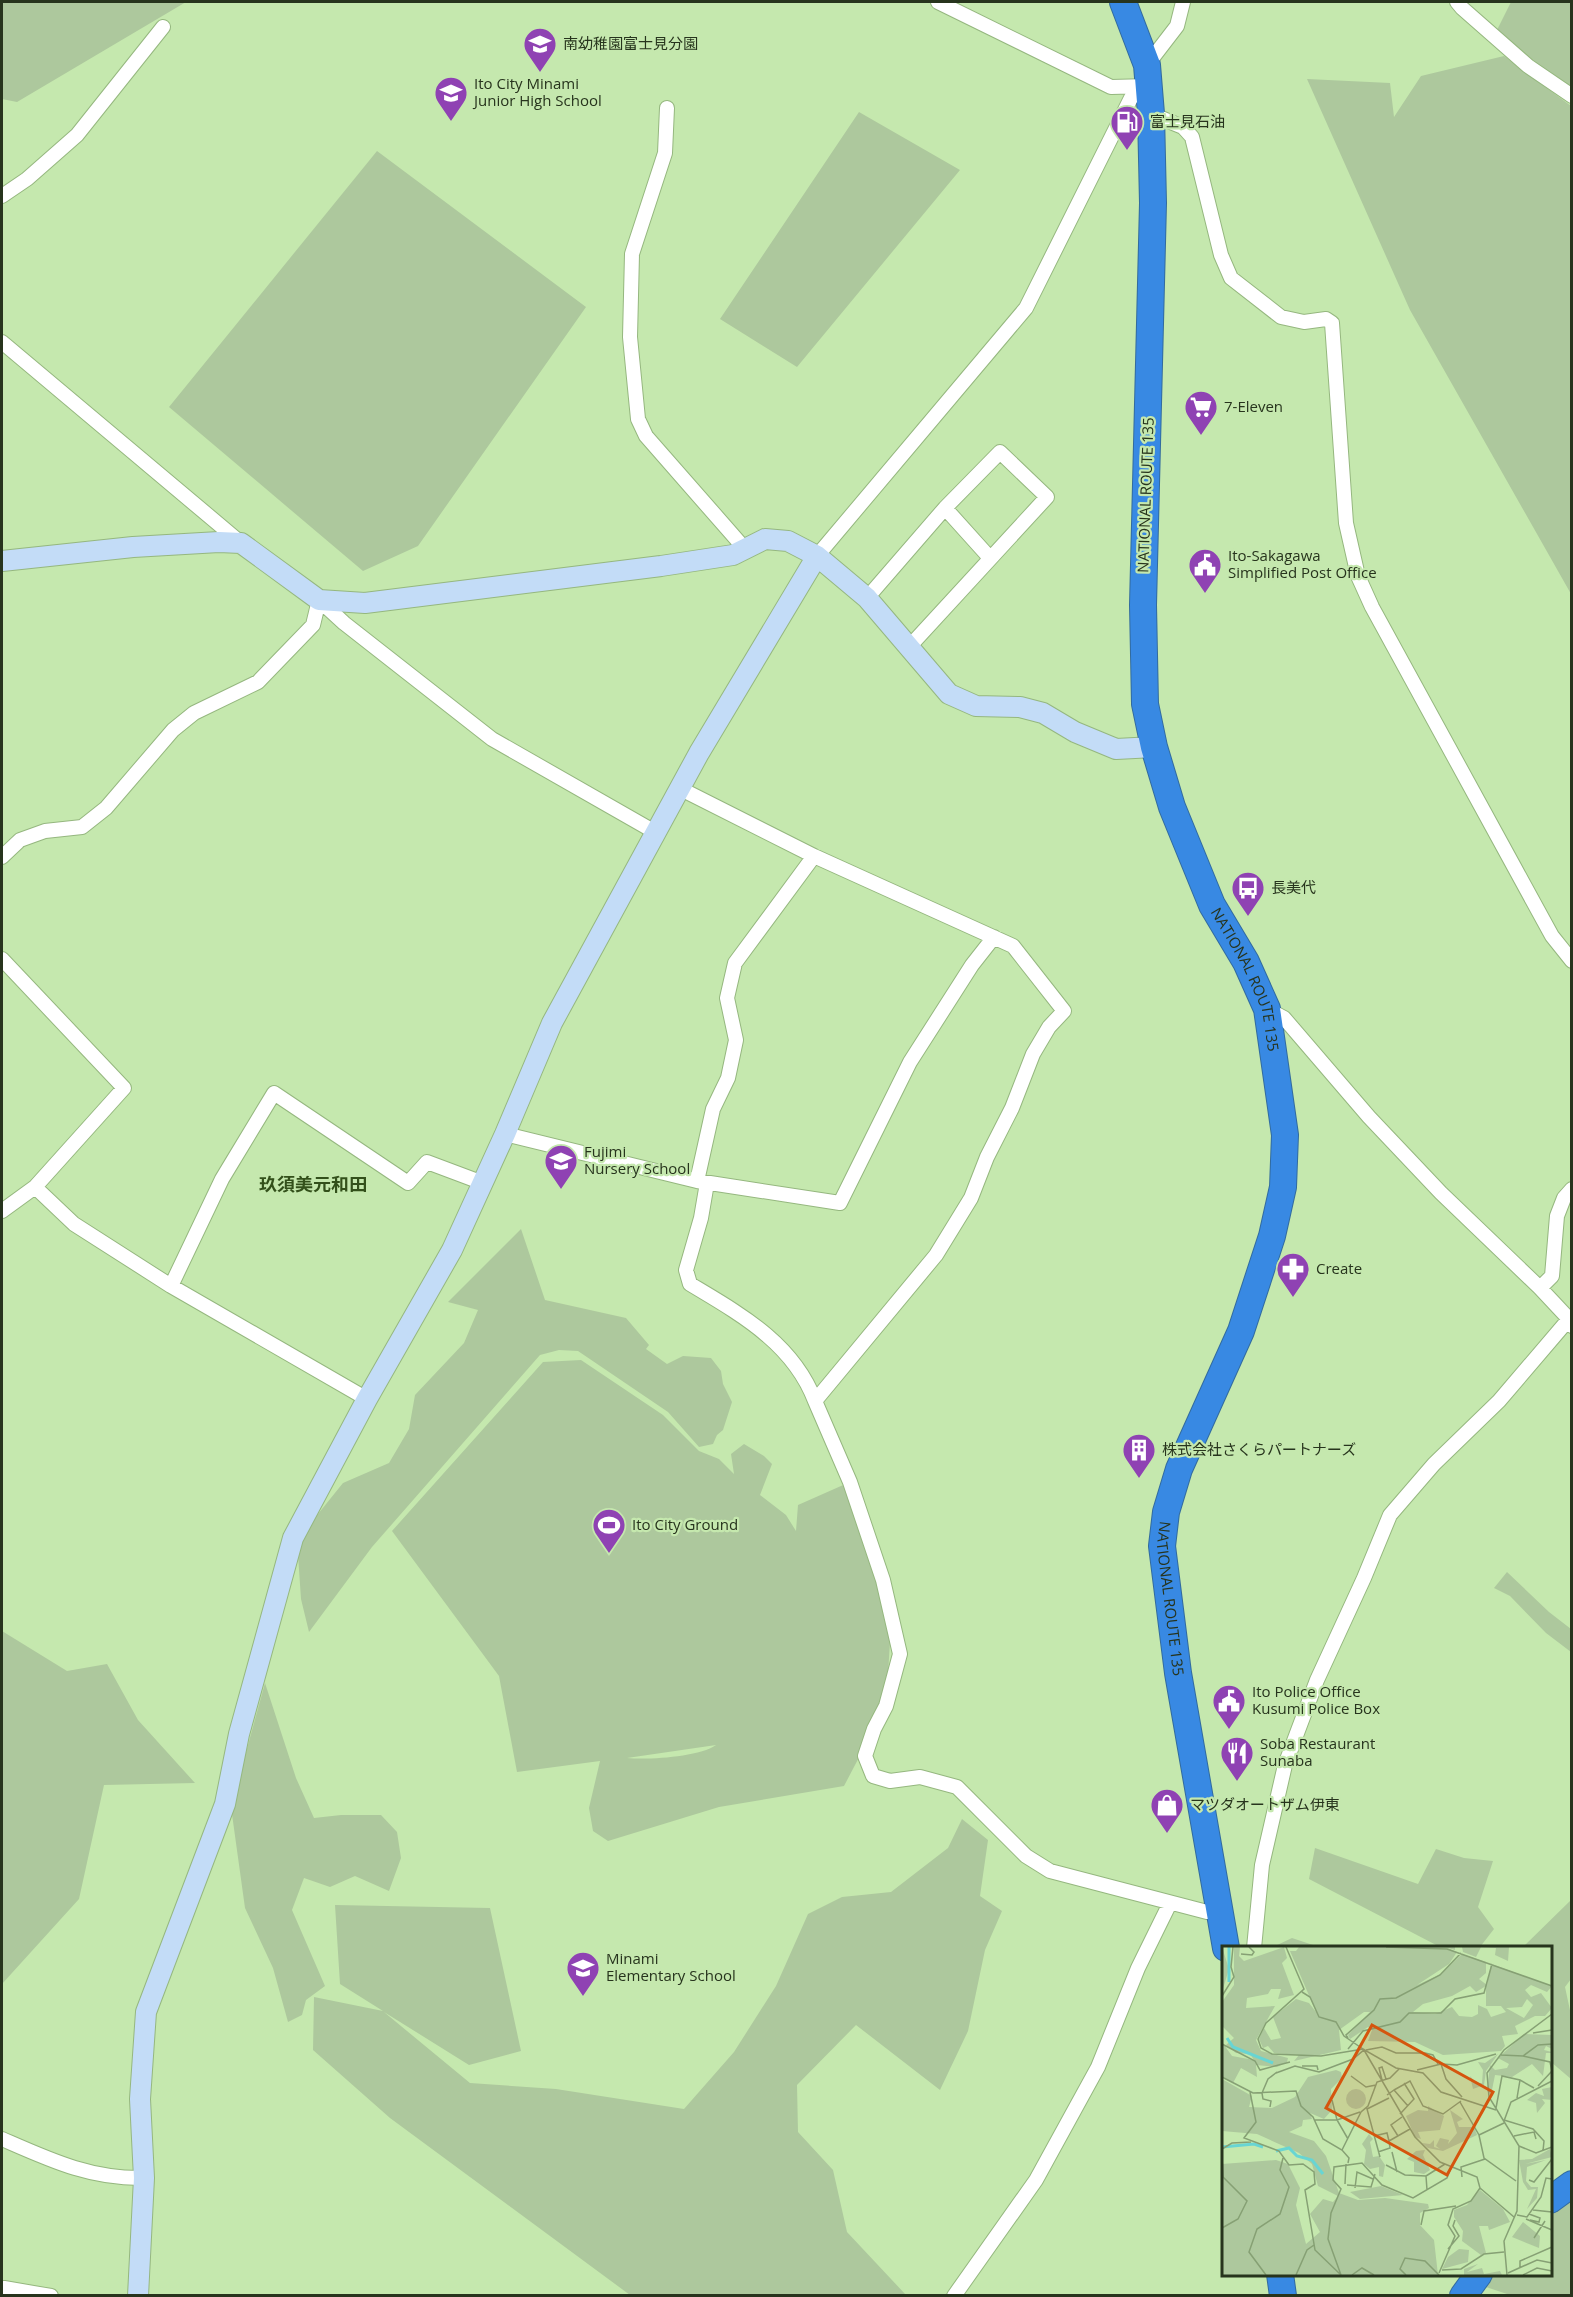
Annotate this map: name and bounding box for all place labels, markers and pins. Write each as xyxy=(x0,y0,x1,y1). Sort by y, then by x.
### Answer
school or university icon: 南幼稚園富士見分園 xyxy=(522,26,558,73)
place label: 南幼稚園富士見分園 xyxy=(563,33,698,53)
place label: Ito City Minami Junior High School xyxy=(472,73,602,110)
school or university icon: Ito City Minami Junior High School xyxy=(433,75,469,122)
fuel station icon: 富士見石油 xyxy=(1109,104,1145,151)
place label: 富士見石油 xyxy=(1150,111,1225,131)
supermarket icon: 7-Eleven xyxy=(1183,389,1219,436)
place label: 7-Eleven xyxy=(1224,396,1283,416)
place label: Ito-Sakagawa Simplified Post Office xyxy=(1228,545,1377,582)
public building icon: Ito-Sakagawa Simplified Post Office xyxy=(1187,547,1223,594)
bus stop icon: 長美代 xyxy=(1230,870,1266,917)
place label: 長美代 xyxy=(1271,877,1316,897)
place label: Fujimi Nursery School xyxy=(584,1141,690,1178)
school or university icon: Fujimi Nursery School xyxy=(543,1143,579,1190)
pharmacy icon: Create xyxy=(1275,1251,1311,1298)
place label: Create xyxy=(1316,1258,1362,1278)
building icon: 株式会社さくらパートナーズ xyxy=(1121,1432,1157,1479)
place label: 株式会社さくらパートナーズ xyxy=(1162,1439,1356,1459)
sports icon: Ito City Ground xyxy=(591,1507,627,1554)
place label: Ito City Ground xyxy=(632,1514,738,1534)
place label: Ito Police Office Kusumi Police Box xyxy=(1252,1681,1380,1718)
public building icon: Ito Police Office Kusumi Police Box xyxy=(1211,1683,1247,1730)
place label: Soba Restaurant Sunaba xyxy=(1260,1733,1375,1770)
restaurant icon: Soba Restaurant Sunaba xyxy=(1219,1735,1255,1782)
shop icon: マツダオートザム伊東 xyxy=(1149,1787,1185,1834)
place label: マツダオートザム伊東 xyxy=(1190,1794,1340,1814)
place label: Minami Elementary School xyxy=(606,1948,736,1985)
school or university icon: Minami Elementary School xyxy=(565,1950,601,1997)

